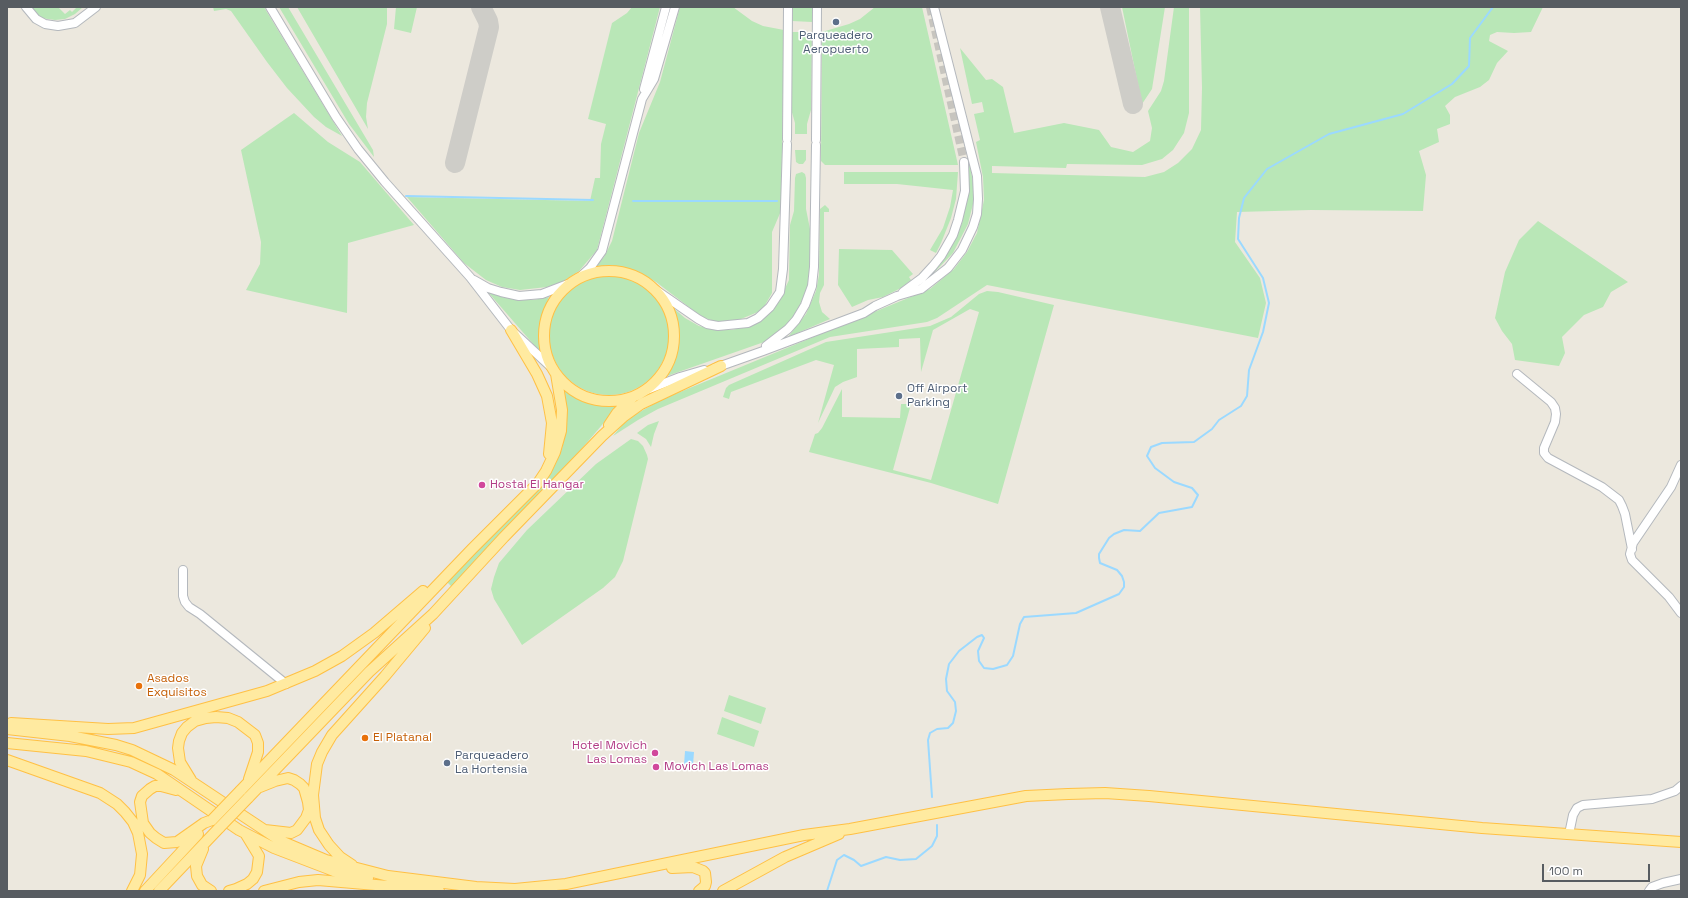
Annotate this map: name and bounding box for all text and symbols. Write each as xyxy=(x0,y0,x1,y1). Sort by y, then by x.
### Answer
marker: Parqueadero Aeropuerto xyxy=(831,17,841,27)
place label: Parqueadero Aeropuerto xyxy=(799,29,873,57)
place label: Off Airport Parking xyxy=(907,382,967,410)
marker: Off Airport Parking xyxy=(894,391,904,401)
place label: Hostal El Hangar xyxy=(490,478,584,492)
marker: Hostal El Hangar xyxy=(477,480,487,490)
place label: Asados Exquisitos xyxy=(147,672,207,700)
marker: Asados Exquisitos xyxy=(134,681,144,691)
place label: El Platanal xyxy=(373,731,432,745)
marker: El Platanal xyxy=(360,733,370,743)
place label: Hotel Movich Las Lomas xyxy=(572,739,647,767)
marker: Hotel Movich Las Lomas xyxy=(650,748,660,758)
place label: Parqueadero La Hortensia xyxy=(455,749,529,777)
marker: Parqueadero La Hortensia xyxy=(442,758,452,768)
place label: Movich Las Lomas xyxy=(664,760,769,774)
marker: Movich Las Lomas xyxy=(651,762,661,772)
scale bar xyxy=(1544,856,1652,882)
text: 100 m xyxy=(1549,863,1583,879)

